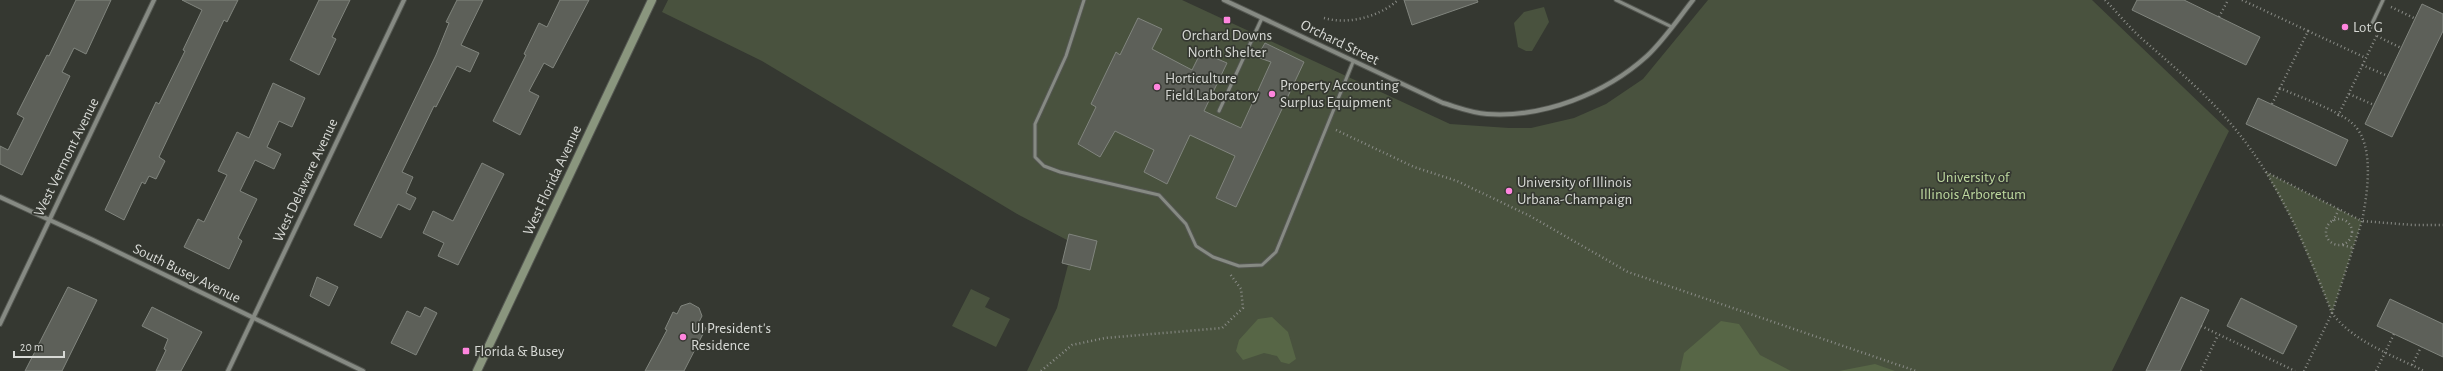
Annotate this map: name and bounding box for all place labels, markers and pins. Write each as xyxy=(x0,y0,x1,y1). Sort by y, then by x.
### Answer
marker: Orchard Downs North Shelter xyxy=(1222,15,1232,25)
place label: Lot G xyxy=(2353,20,2383,35)
marker: Lot G xyxy=(2340,22,2350,32)
place label: Orchard Downs North Shelter xyxy=(1182,28,1272,60)
place label: Horticulture Field Laboratory xyxy=(1165,71,1260,103)
place label: Property Accounting Surplus Equipment xyxy=(1280,78,1400,110)
marker: Horticulture Field Laboratory xyxy=(1152,82,1162,92)
marker: Property Accounting Surplus Equipment xyxy=(1267,89,1277,99)
place label: University of Illinois Urbana-Champaign xyxy=(1517,175,1632,207)
marker: University of Illinois Urbana-Champaign xyxy=(1504,186,1514,196)
place label: UI President's Residence xyxy=(691,321,771,353)
marker: UI President's Residence xyxy=(678,332,688,342)
place label: Florida & Busey xyxy=(474,344,565,359)
marker: Florida & Busey xyxy=(461,346,471,356)

